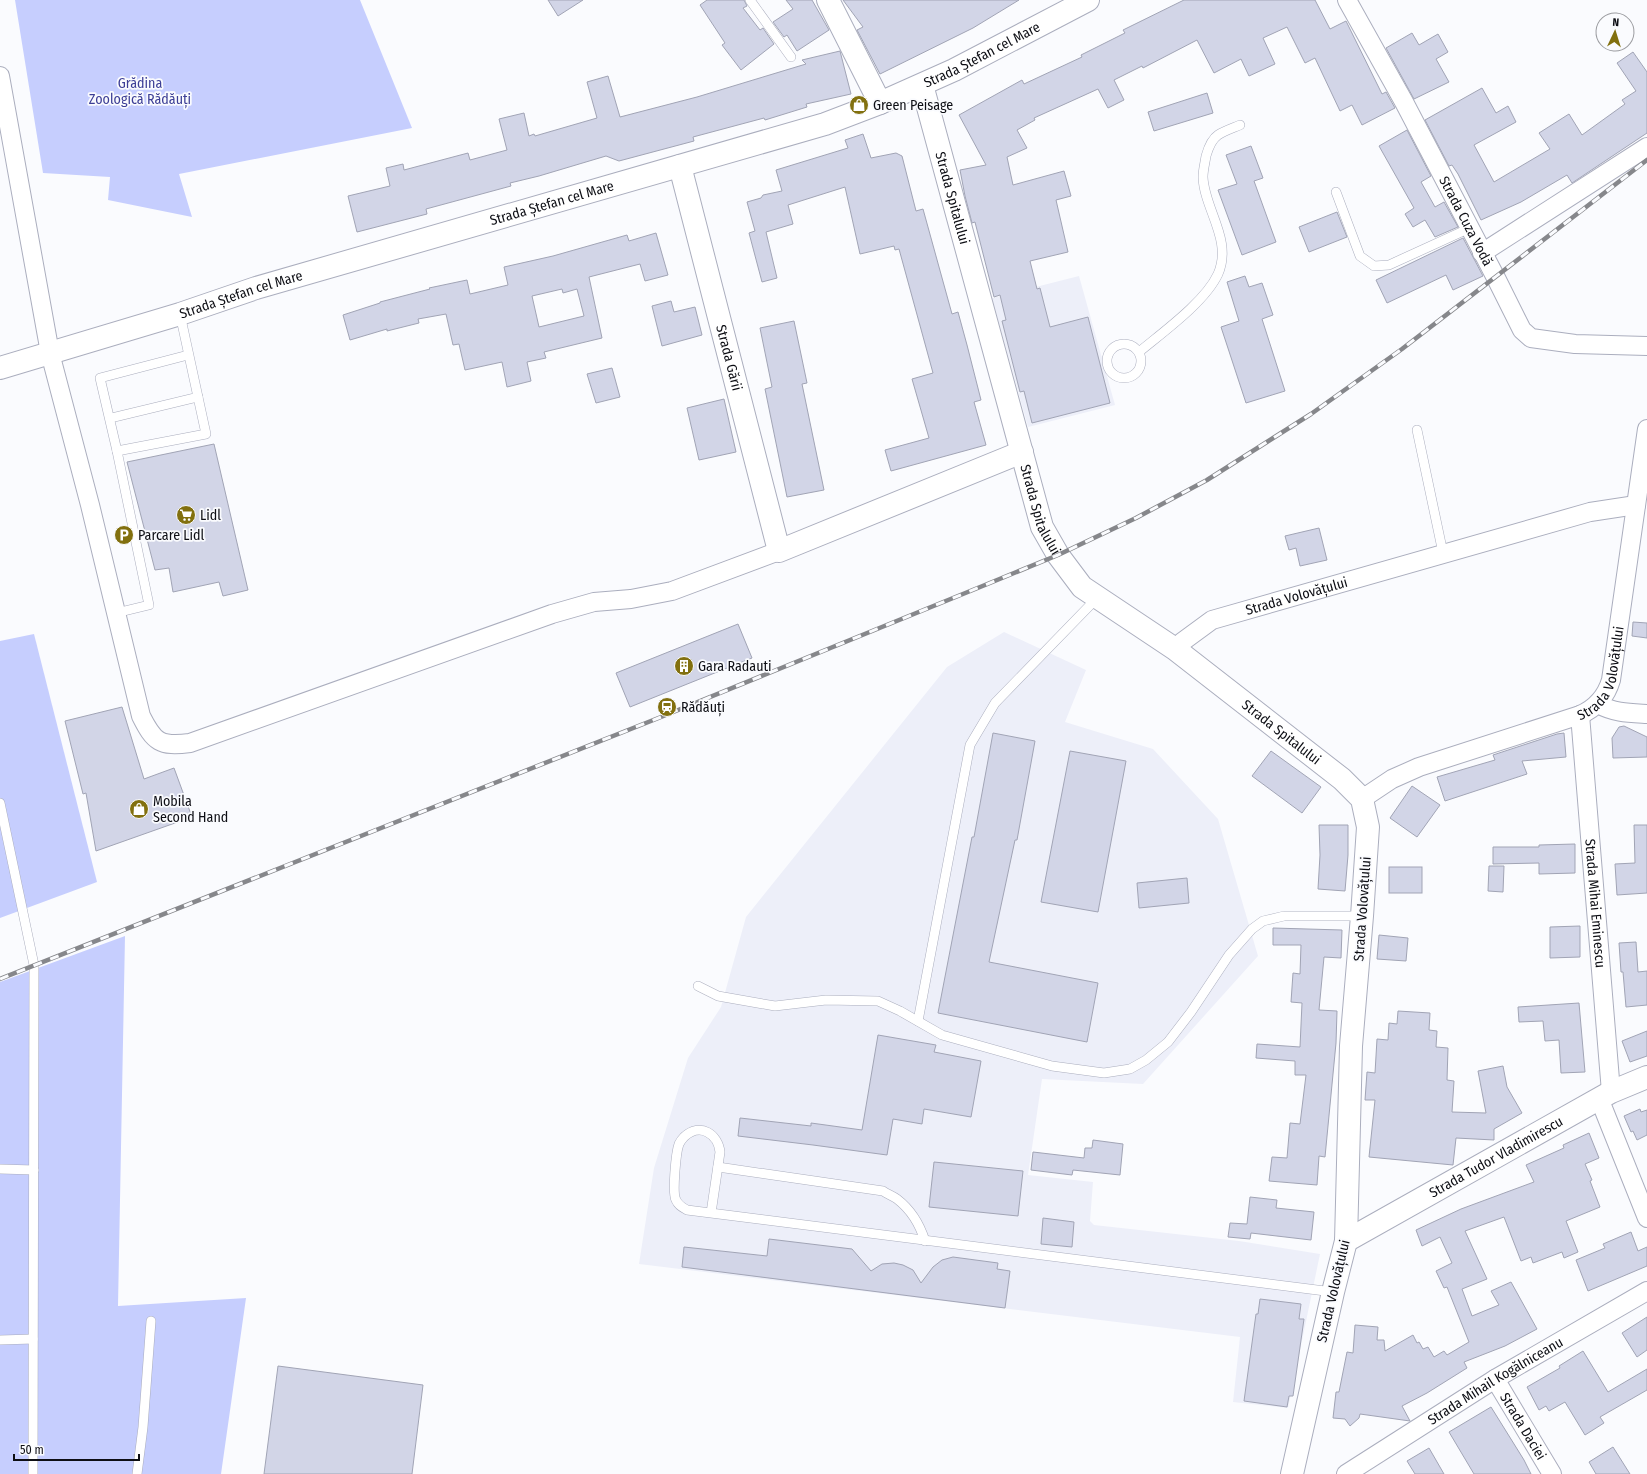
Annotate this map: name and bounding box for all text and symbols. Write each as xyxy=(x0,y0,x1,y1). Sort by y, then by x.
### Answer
north arrow xyxy=(1595,12,1635,52)
text: N xyxy=(1612,16,1619,29)
street label: Strada Ștefan cel Mare xyxy=(921,19,1043,91)
park label: Grădina Zoologică Rădăuți xyxy=(89,75,191,109)
shop icon: Green Peisage xyxy=(848,94,870,116)
place label: Green Peisage xyxy=(873,97,953,114)
street label: Strada Spitalului xyxy=(931,150,973,246)
street label: Strada Cuza Vodă xyxy=(1435,173,1496,269)
street label: Strada Ștefan cel Mare xyxy=(488,177,616,229)
street label: Strada Ștefan cel Mare xyxy=(177,267,305,323)
street label: Strada Gării xyxy=(712,323,745,393)
street label: Strada Spitalului xyxy=(1016,463,1064,558)
supermarket icon: Lidl xyxy=(175,504,197,526)
place label: Lidl xyxy=(200,507,221,524)
parking icon: Parcare Lidl xyxy=(113,524,135,546)
place label: Parcare Lidl xyxy=(138,527,205,544)
street label: Strada Volovățului xyxy=(1244,574,1349,619)
street label: Strada Volovățului xyxy=(1575,625,1628,724)
building icon: Gara Radauti xyxy=(673,655,695,677)
place label: Gara Radauti xyxy=(698,658,772,675)
station icon: Rădăuți xyxy=(656,696,678,718)
street label: Strada Spitalului xyxy=(1238,696,1324,768)
place label: Rădăuți xyxy=(681,699,725,717)
place label: Mobila Second Hand xyxy=(153,793,228,826)
shop icon: Mobila Second Hand xyxy=(128,798,150,820)
street label: Strada Mihai Eminescu xyxy=(1581,838,1609,969)
street label: Strada Volovățului xyxy=(1350,856,1376,962)
street label: Strada Tudor Vladimirescu xyxy=(1426,1113,1566,1201)
street label: Strada Volovățului xyxy=(1313,1238,1355,1344)
street label: Strada Mihail Kogălniceanu xyxy=(1425,1334,1566,1429)
street label: Strada Daciei xyxy=(1496,1390,1550,1463)
scale bar xyxy=(14,1436,139,1462)
text: 50 m xyxy=(20,1443,44,1457)

